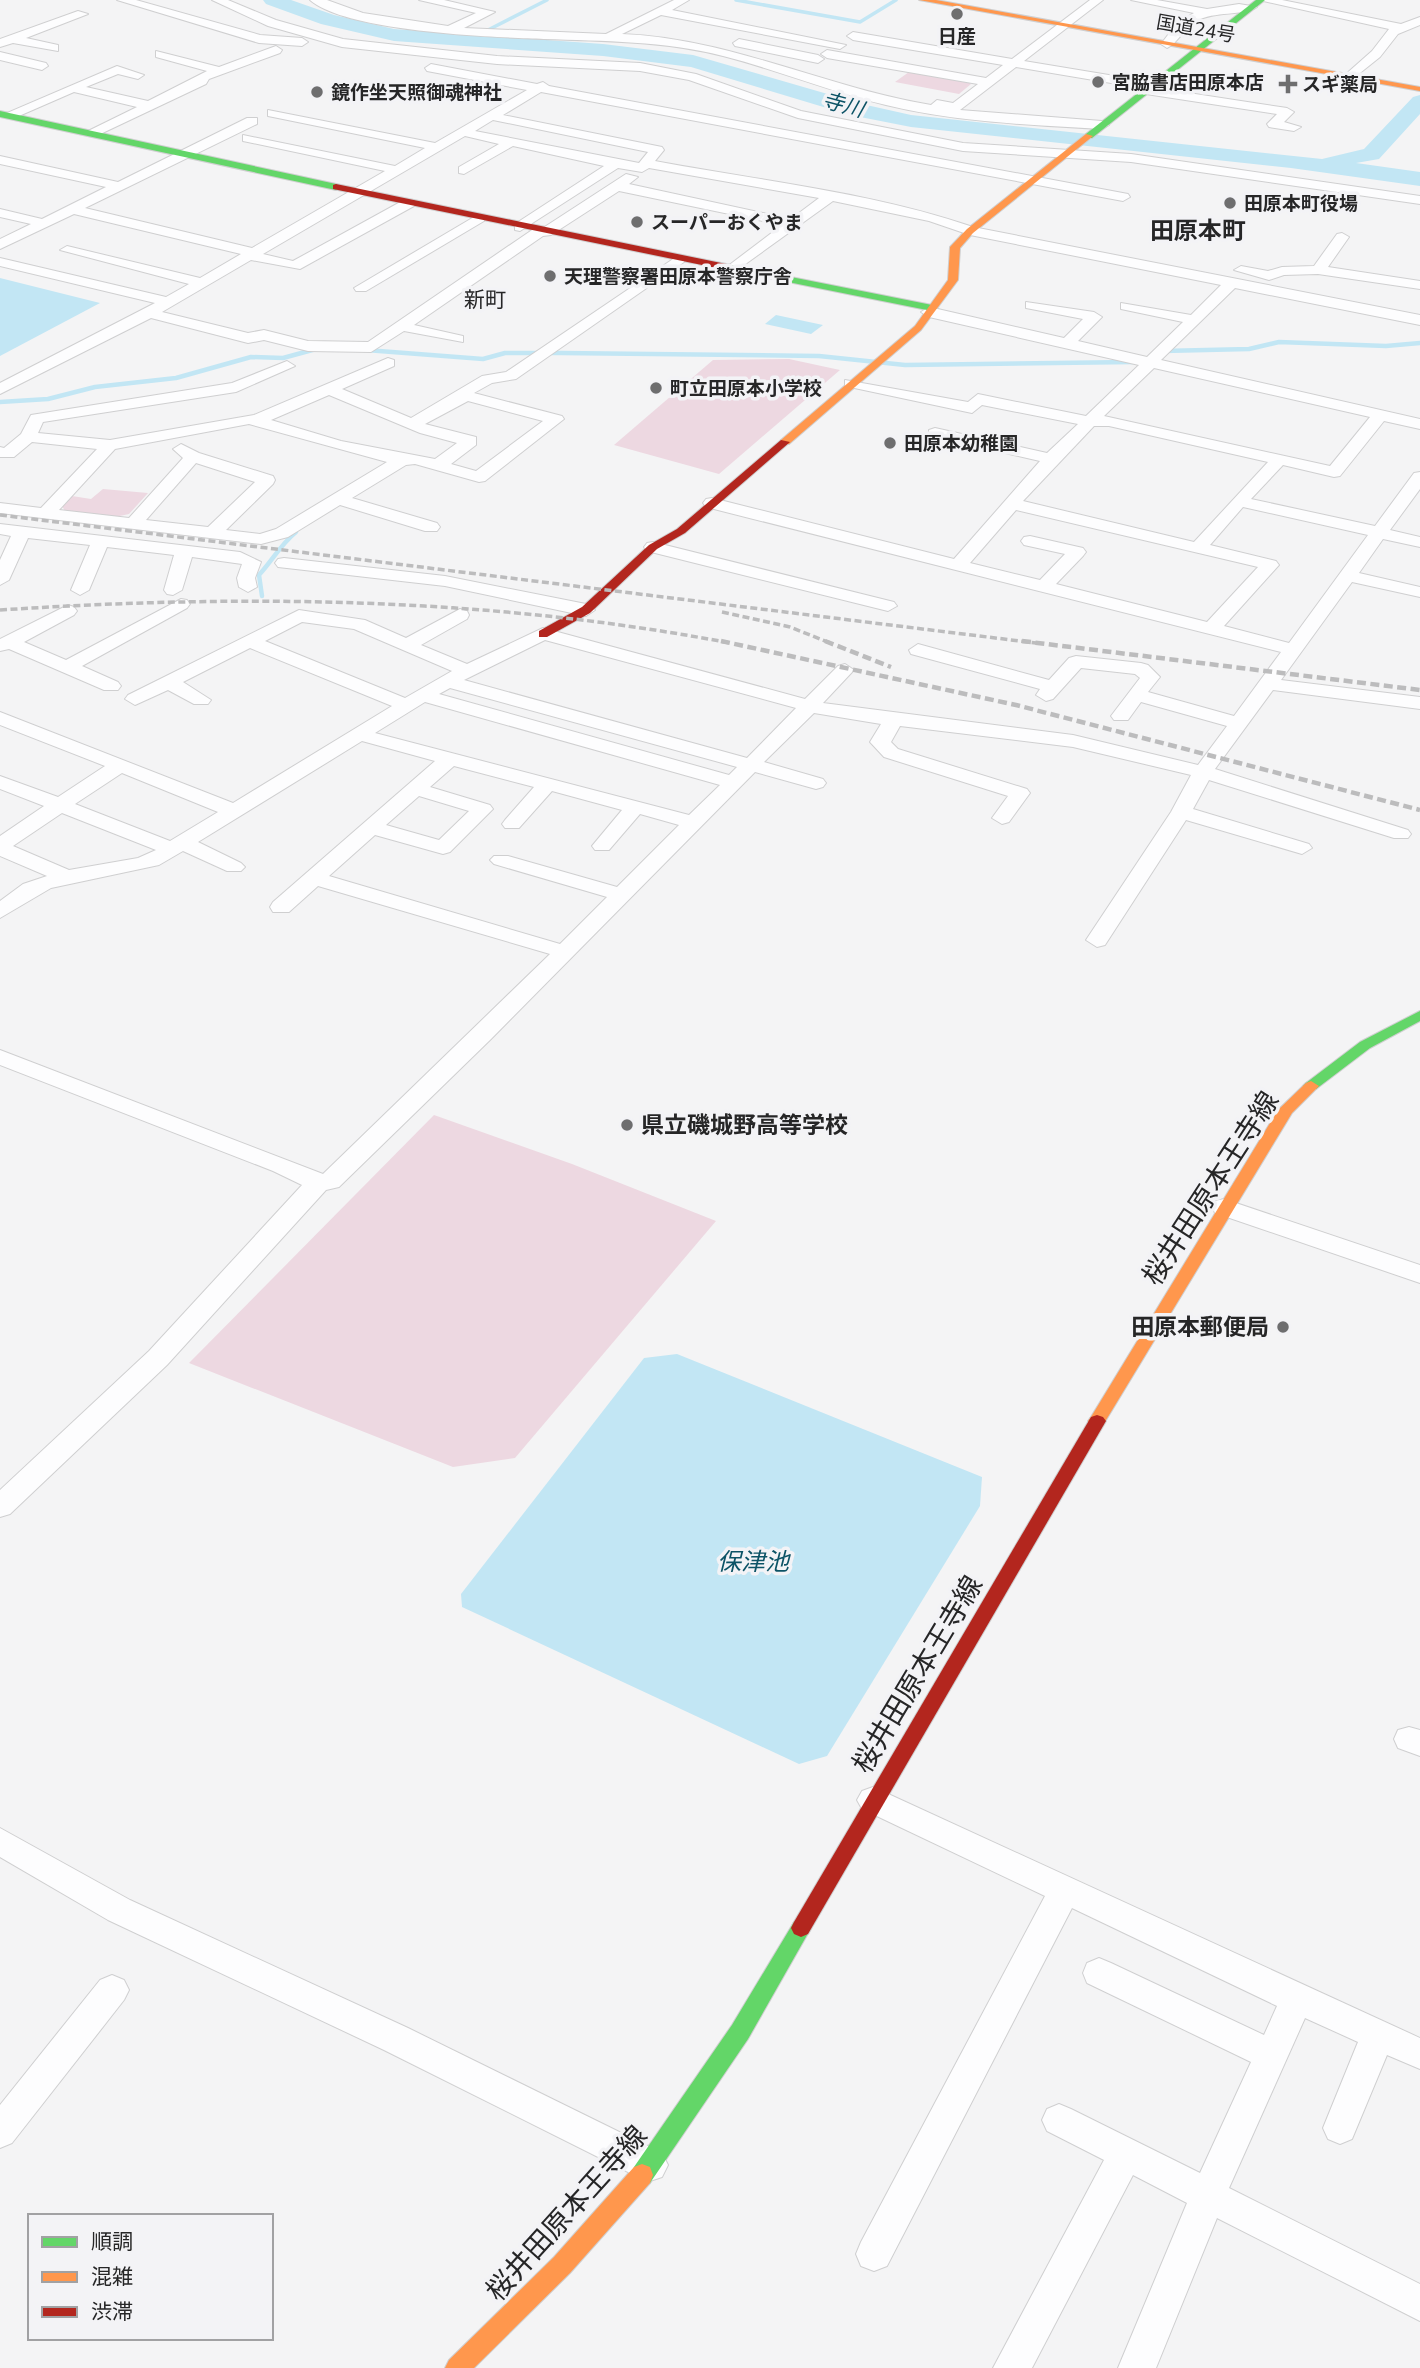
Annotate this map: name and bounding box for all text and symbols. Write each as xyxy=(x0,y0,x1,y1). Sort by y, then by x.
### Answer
marker: 日産 xyxy=(949,6,965,22)
street label: 国道24号 xyxy=(1154,9,1237,49)
place label: 日産 xyxy=(938,24,976,50)
place label: 宮脇書店田原本店 xyxy=(1112,70,1264,96)
place label: スギ薬局 xyxy=(1302,72,1378,98)
marker: 宮脇書店田原本店 xyxy=(1090,74,1106,90)
marker: スギ薬局 xyxy=(1280,76,1296,92)
place label: 鏡作坐天照御魂神社 xyxy=(331,80,502,106)
marker: 鏡作坐天照御魂神社 xyxy=(309,84,325,100)
water label: 寺川 xyxy=(819,86,869,124)
place label: 田原本町役場 xyxy=(1244,191,1358,217)
marker: 田原本町役場 xyxy=(1222,195,1238,211)
place label: スーパーおくやま xyxy=(651,210,803,236)
marker: スーパーおくやま xyxy=(629,214,645,230)
district label: 田原本町 xyxy=(1150,215,1246,247)
place label: 天理警察署田原本警察庁舎 xyxy=(564,264,792,290)
marker: 天理警察署田原本警察庁舎 xyxy=(542,268,558,284)
district label: 新町 xyxy=(464,286,506,314)
place label: 町立田原本小学校 xyxy=(670,376,822,402)
marker: 町立田原本小学校 xyxy=(648,380,664,396)
place label: 田原本幼稚園 xyxy=(904,431,1018,457)
marker: 田原本幼稚園 xyxy=(882,435,898,451)
street label: 桜井田原本王寺線 xyxy=(1134,1084,1288,1293)
place label: 県立磯城野高等学校 xyxy=(641,1110,848,1141)
marker: 県立磯城野高等学校 xyxy=(619,1117,635,1133)
place label: 田原本郵便局 xyxy=(1131,1312,1269,1343)
marker: 田原本郵便局 xyxy=(1275,1319,1291,1335)
water label: 保津池 xyxy=(717,1546,791,1578)
street label: 桜井田原本王寺線 xyxy=(844,1569,992,1780)
street label: 桜井田原本王寺線 xyxy=(478,2118,656,2310)
legend xyxy=(28,2214,273,2340)
text: 順調 xyxy=(91,2228,133,2256)
text: 混雑 xyxy=(91,2263,133,2291)
text: 渋滞 xyxy=(91,2298,133,2326)

